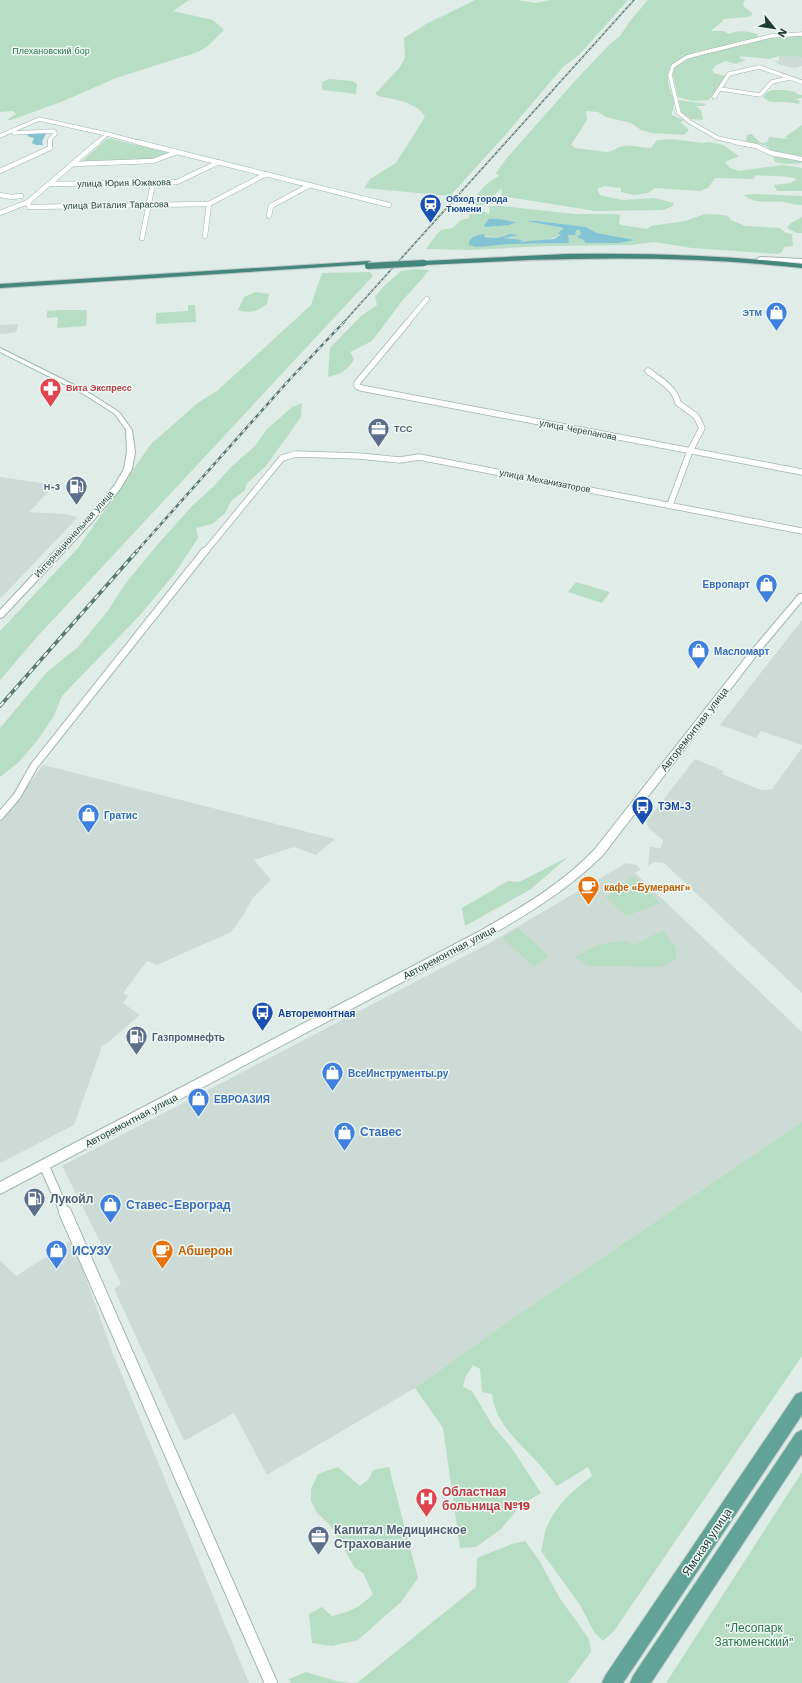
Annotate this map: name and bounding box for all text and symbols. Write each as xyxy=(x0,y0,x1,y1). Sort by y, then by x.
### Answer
north arrow xyxy=(754,8,794,48)
text: N xyxy=(775,26,790,40)
park label: Плехановский бор xyxy=(12,46,90,56)
street label: улица Юрия Южакова xyxy=(77,177,171,189)
station icon: Обход города Тюмени xyxy=(418,191,444,224)
place label: Обход города Тюмени xyxy=(446,194,508,214)
street label: улица Виталия Тарасова xyxy=(63,199,169,211)
shop icon: ЭТМ xyxy=(764,300,790,333)
place label: ЭТМ xyxy=(743,308,762,318)
pharmacy icon: Вита Экспресс xyxy=(38,375,64,408)
place label: Вита Экспресс xyxy=(66,383,132,393)
office icon: ТСС xyxy=(365,416,391,449)
street label: улица Черепанова xyxy=(539,418,617,442)
place label: ТСС xyxy=(394,424,413,434)
street label: улица Механизаторов xyxy=(499,467,592,495)
fuel station icon: Н-3 xyxy=(63,474,89,507)
place label: Н-3 xyxy=(44,482,60,492)
street label: Интернациональная улица xyxy=(32,489,116,579)
shop icon: Европарт xyxy=(753,571,779,604)
place label: Европарт xyxy=(702,579,750,590)
shop icon: Масломарт xyxy=(685,638,711,671)
place label: Масломарт xyxy=(714,646,770,657)
street label: Авторемонтная улица xyxy=(658,685,731,773)
bus stop icon: ТЭМ-З xyxy=(630,793,656,826)
place label: ТЭМ-З xyxy=(658,801,691,812)
shop icon: Гратис xyxy=(75,802,101,835)
place label: Гратис xyxy=(104,810,138,821)
cafe icon: кафе «Бумеранг» xyxy=(575,874,601,907)
place label: кафе «Бумеранг» xyxy=(604,882,691,893)
street label: Авторемонтная улица xyxy=(401,923,498,981)
bus stop icon: Авторемонтная xyxy=(249,1000,275,1033)
place label: Авторемонтная xyxy=(278,1008,356,1019)
fuel station icon: Газпромнефть xyxy=(124,1024,150,1057)
place label: Газпромнефть xyxy=(152,1032,225,1043)
shop icon: ВсеИнструменты.ру xyxy=(320,1060,346,1093)
place label: ВсеИнструменты.ру xyxy=(348,1068,449,1079)
shop icon: ЕВРОАЗИЯ xyxy=(186,1086,212,1119)
street label: Авторемонтная улица xyxy=(83,1091,180,1149)
place label: ЕВРОАЗИЯ xyxy=(214,1094,270,1105)
shop icon: Ставес xyxy=(332,1119,358,1152)
place label: Ставес xyxy=(360,1125,402,1139)
fuel station icon: Лукойл xyxy=(21,1186,47,1219)
place label: Лукойл xyxy=(50,1192,93,1206)
shop icon: Ставес-Евроград xyxy=(97,1192,123,1225)
place label: Ставес-Евроград xyxy=(126,1198,231,1212)
shop icon: ИСУЗУ xyxy=(44,1238,70,1271)
cafe icon: Абшерон xyxy=(150,1238,176,1271)
place label: ИСУЗУ xyxy=(72,1244,112,1258)
place label: Абшерон xyxy=(178,1244,233,1258)
place label: Областная больница №19 xyxy=(442,1485,530,1513)
hospital icon: Областная больница №19 xyxy=(413,1486,439,1519)
street label: Ямская улица xyxy=(679,1505,735,1579)
place label: Капитал Медицинское Страхование xyxy=(334,1523,467,1551)
office icon: Капитал Медицинское Страхование xyxy=(306,1524,332,1557)
park label: "Лесопарк Затюменский" xyxy=(714,1621,794,1649)

